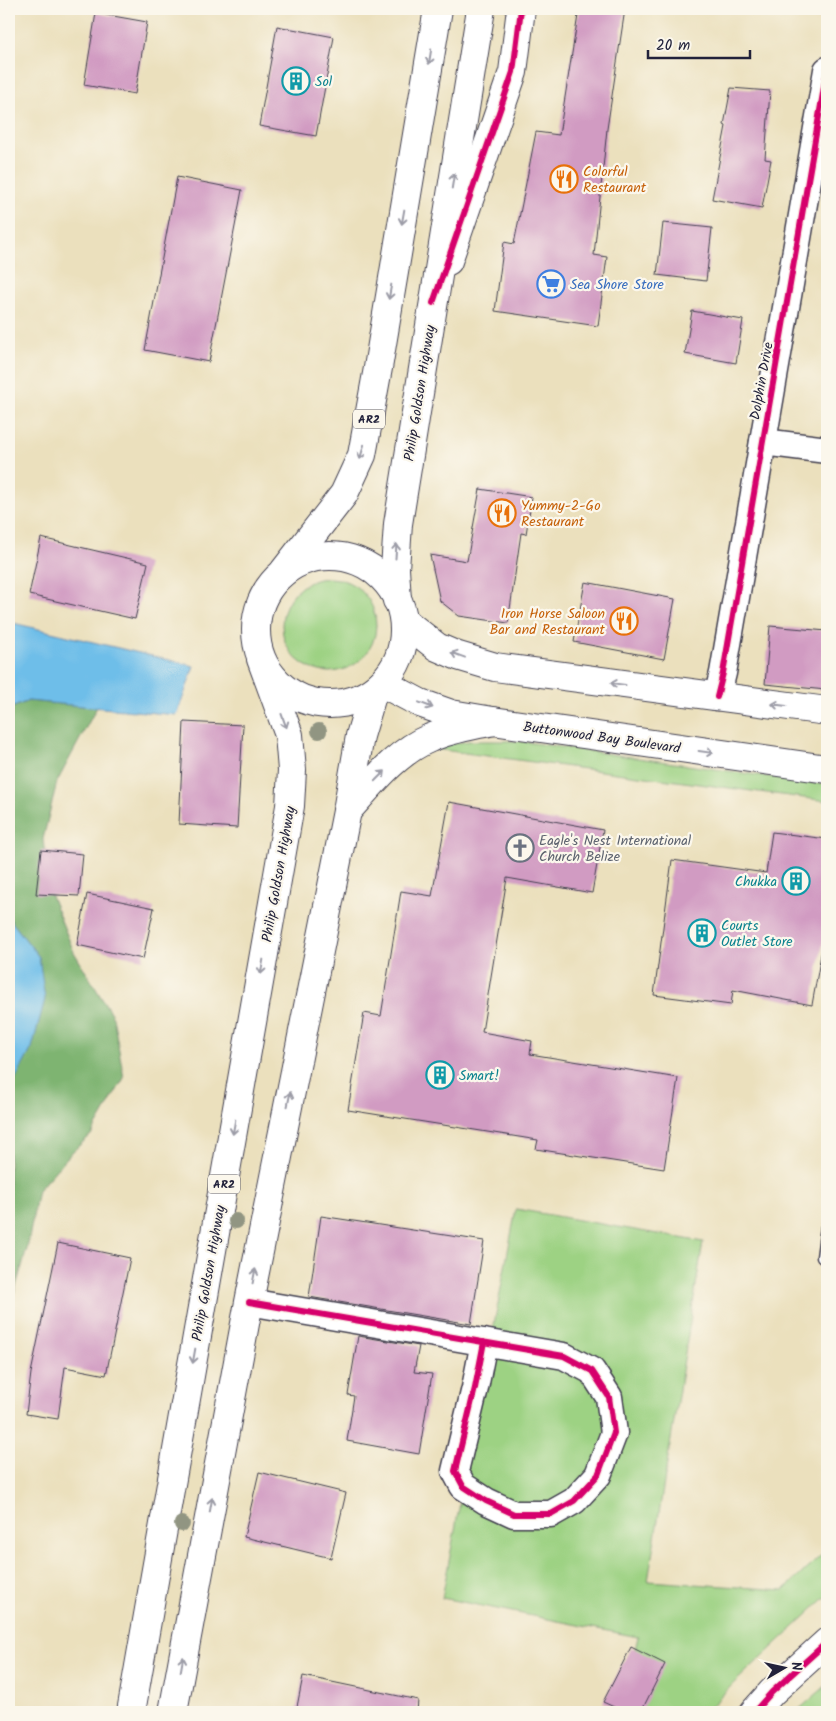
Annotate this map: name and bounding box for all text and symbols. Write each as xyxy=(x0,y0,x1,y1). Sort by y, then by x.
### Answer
scale bar xyxy=(648,28,751,60)
text: 20 m xyxy=(656,34,690,58)
one-way arrow xyxy=(425,49,435,65)
building icon: Sol xyxy=(281,66,311,96)
place label: Sol xyxy=(315,71,333,93)
place label: Colorful Restaurant xyxy=(583,161,647,199)
restaurant icon: Colorful Restaurant xyxy=(549,164,579,194)
one-way arrow xyxy=(449,173,459,189)
one-way arrow xyxy=(398,209,408,225)
supermarket icon: Sea Shore Store xyxy=(536,269,566,299)
place label: Sea Shore Store xyxy=(570,274,665,296)
one-way arrow xyxy=(385,284,395,300)
street label: Philip Goldson Highway xyxy=(398,323,442,463)
street label: Dolphin Drive xyxy=(744,340,780,422)
road number: AR2 xyxy=(353,409,385,428)
one-way arrow xyxy=(356,444,366,460)
place label: Yummy-2-Go Restaurant xyxy=(521,495,601,533)
restaurant icon: Yummy-2-Go Restaurant xyxy=(487,498,517,528)
one-way arrow xyxy=(391,544,401,560)
place label: Iron Horse Saloon Bar and Restaurant xyxy=(489,603,606,641)
restaurant icon: Iron Horse Saloon Bar and Restaurant xyxy=(609,606,639,636)
one-way arrow xyxy=(451,650,466,659)
one-way arrow xyxy=(610,678,626,688)
one-way arrow xyxy=(771,700,787,710)
one-way arrow xyxy=(418,701,433,710)
one-way arrow xyxy=(280,713,289,728)
street label: Buttonwood Bay Boulevard xyxy=(522,716,683,760)
one-way arrow xyxy=(698,747,714,757)
one-way arrow xyxy=(374,769,386,782)
street label: Philip Goldson Highway xyxy=(256,804,302,944)
place label: Eagle's Nest International Church Belize xyxy=(539,830,692,868)
church icon: Eagle's Nest International Church Belize xyxy=(505,833,535,863)
building icon: Chukka xyxy=(781,866,811,896)
place label: Chukka xyxy=(735,871,777,893)
place label: Courts Outlet Store xyxy=(721,915,793,953)
building icon: Courts Outlet Store xyxy=(687,918,717,948)
one-way arrow xyxy=(256,959,266,975)
building icon: Smart! xyxy=(425,1060,455,1090)
place label: Smart! xyxy=(459,1065,499,1087)
one-way arrow xyxy=(285,1092,294,1108)
one-way arrow xyxy=(228,1119,238,1135)
road number: AR2 xyxy=(208,1174,240,1194)
street label: Philip Goldson Highway xyxy=(186,1203,232,1343)
one-way arrow xyxy=(249,1268,259,1284)
one-way arrow xyxy=(188,1348,198,1364)
one-way arrow xyxy=(207,1497,217,1513)
north arrow xyxy=(758,1644,808,1694)
one-way arrow xyxy=(177,1657,187,1673)
text: N xyxy=(784,1660,807,1672)

